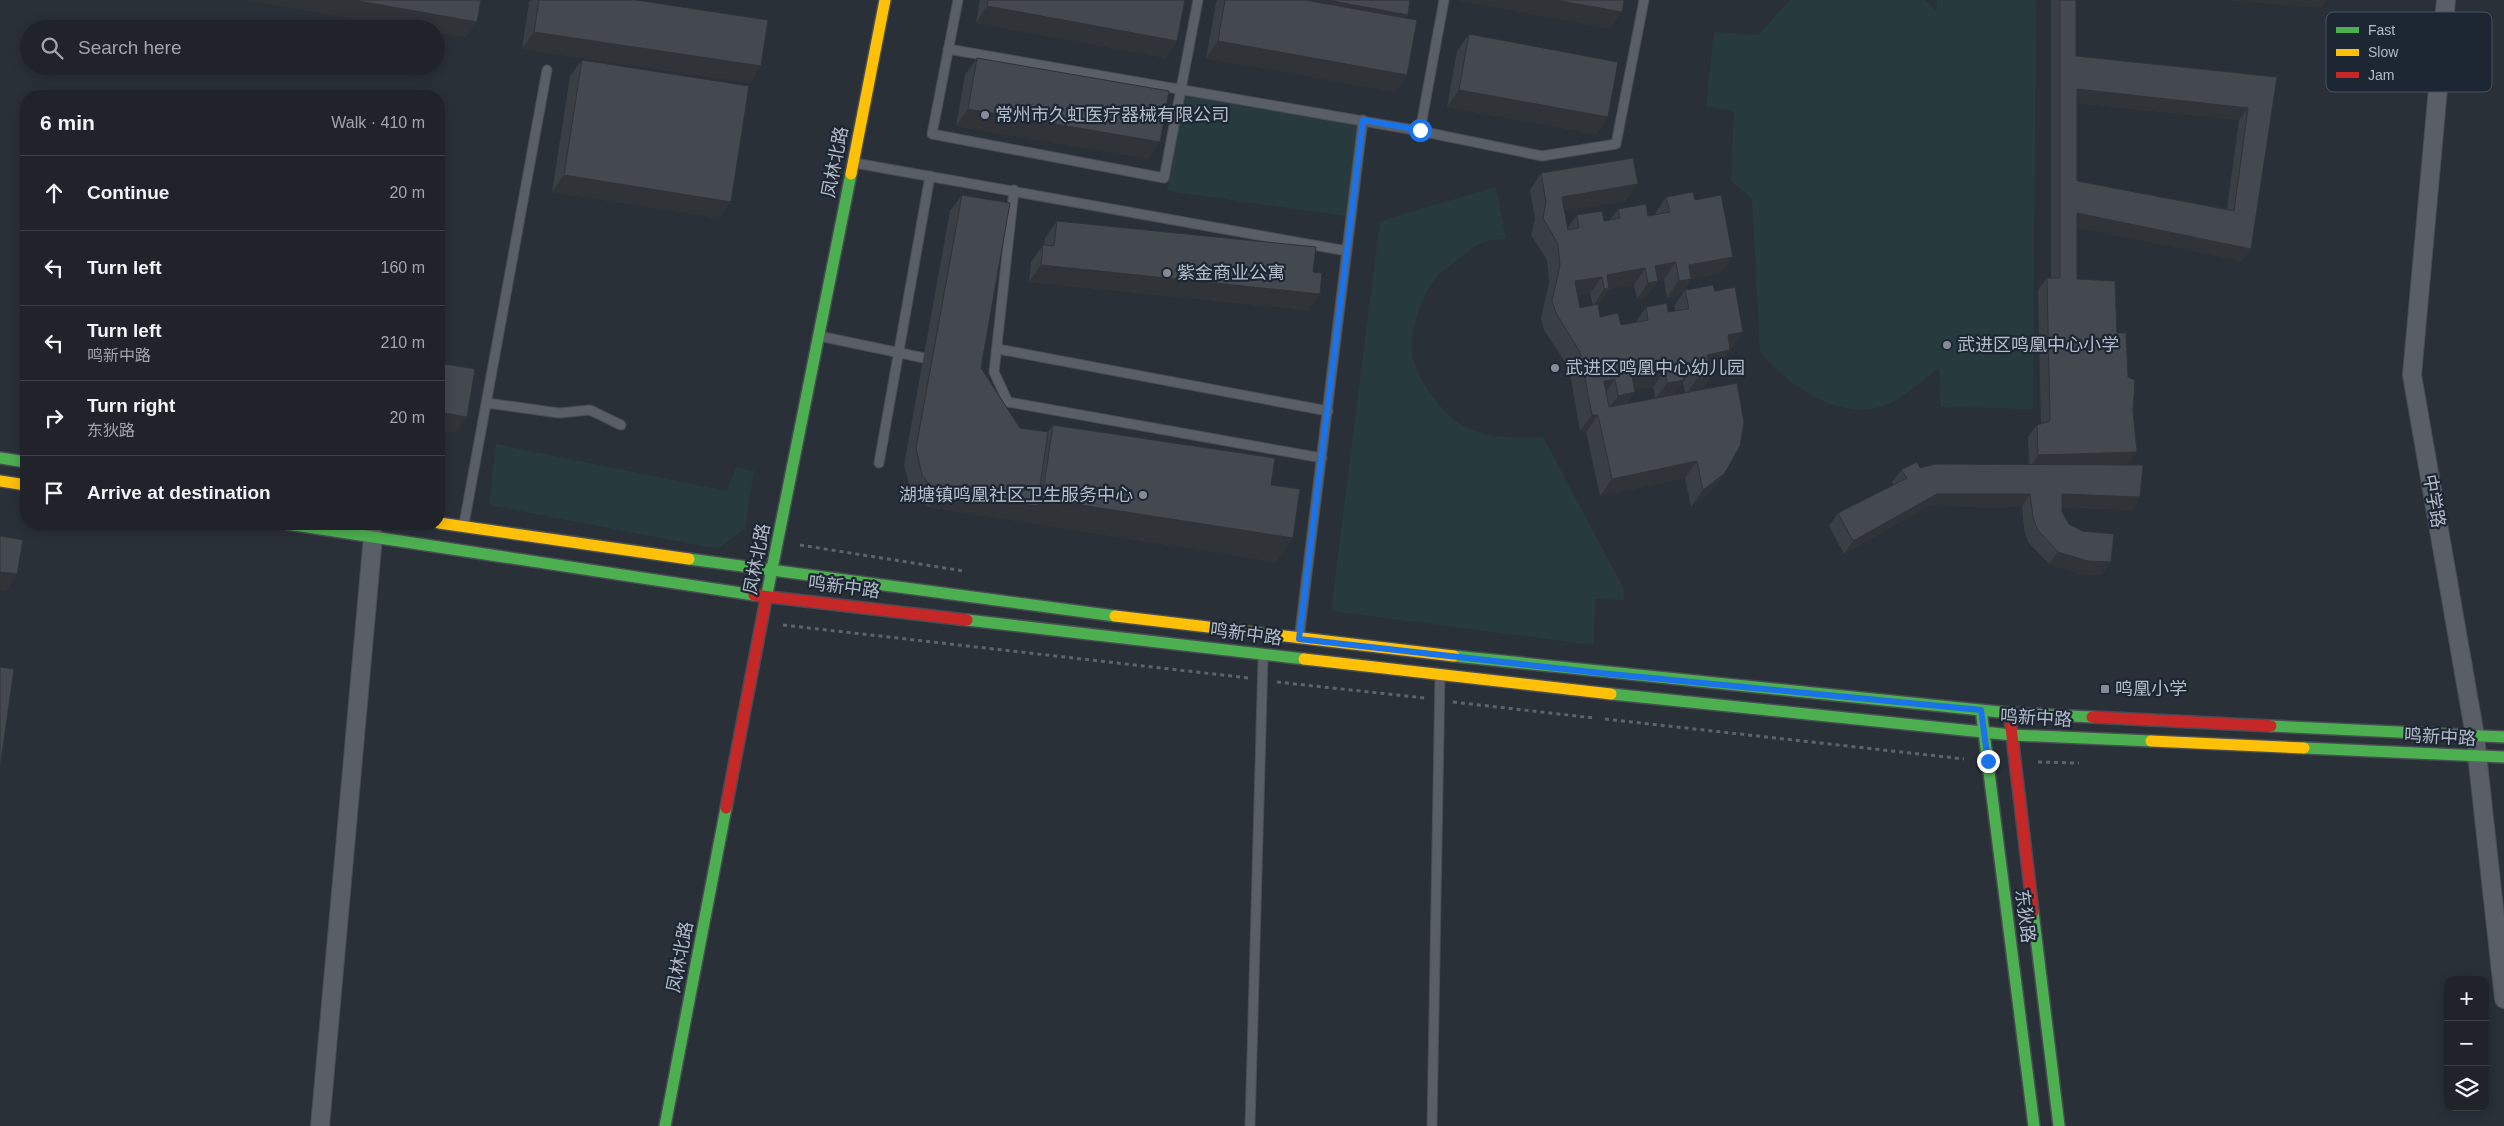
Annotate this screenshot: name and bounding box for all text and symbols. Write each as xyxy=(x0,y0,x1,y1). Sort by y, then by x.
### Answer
legend xyxy=(2326,12,2492,92)
search box xyxy=(20,20,445,75)
text: Fast xyxy=(2368,22,2395,38)
icon: search xyxy=(38,34,66,62)
text: Search here xyxy=(78,37,182,58)
text: Slow xyxy=(2368,44,2399,60)
text: Jam xyxy=(2368,67,2394,83)
place label: 常州市久虹医疗器械有限公司 xyxy=(995,105,1229,125)
marker: 常州市久虹医疗器械有限公司 xyxy=(979,109,991,121)
text: 6 min xyxy=(40,111,95,134)
text: Walk · 410 m xyxy=(331,114,425,131)
route start xyxy=(1409,119,1432,142)
street label: 凤林北路 xyxy=(818,125,852,199)
icon: ahead xyxy=(40,179,68,207)
text: Continue xyxy=(87,182,169,203)
text: 20 m xyxy=(389,184,425,201)
icon: left xyxy=(40,254,68,282)
text: Turn left xyxy=(87,257,162,278)
text: 160 m xyxy=(381,259,425,276)
place label: 紫金商业公寓 xyxy=(1177,263,1285,283)
marker: 紫金商业公寓 xyxy=(1161,267,1173,279)
text: Turn left xyxy=(87,320,162,341)
icon: left xyxy=(40,329,68,357)
text: 210 m xyxy=(381,334,425,351)
place label: 武进区鸣凰中心小学 xyxy=(1957,335,2119,355)
marker: 武进区鸣凰中心小学 xyxy=(1941,339,1953,351)
text: 鸣新中路 xyxy=(87,347,151,364)
place label: 武进区鸣凰中心幼儿园 xyxy=(1565,358,1745,378)
marker: 武进区鸣凰中心幼儿园 xyxy=(1549,362,1561,374)
text: Turn right xyxy=(87,395,175,416)
icon: right xyxy=(40,404,68,432)
text: 20 m xyxy=(389,409,425,426)
text: 东狄路 xyxy=(87,422,135,439)
street label: 中学路 xyxy=(2419,473,2449,529)
icon: arrive xyxy=(40,479,68,507)
text: Arrive at destination xyxy=(87,482,271,503)
place label: 湖塘镇鸣凰社区卫生服务中心 xyxy=(899,485,1133,505)
marker: 湖塘镇鸣凰社区卫生服务中心 xyxy=(1137,489,1149,501)
street label: 凤林北路 xyxy=(740,522,774,596)
street label: 鸣新中路 xyxy=(807,573,881,601)
street label: 鸣新中路 xyxy=(1209,620,1283,648)
place label: 鸣凰小学 xyxy=(2115,679,2187,699)
marker: 鸣凰小学 xyxy=(2099,683,2111,695)
street label: 鸣新中路 xyxy=(2000,706,2072,730)
street label: 鸣新中路 xyxy=(2404,725,2476,749)
route end xyxy=(1977,750,2000,773)
street label: 东狄路 xyxy=(2012,888,2038,944)
street label: 凤林北路 xyxy=(663,920,697,994)
map controls xyxy=(2444,976,2489,1111)
button: + xyxy=(2444,976,2489,1021)
button: − xyxy=(2444,1021,2489,1066)
button: layers xyxy=(2444,1066,2489,1111)

